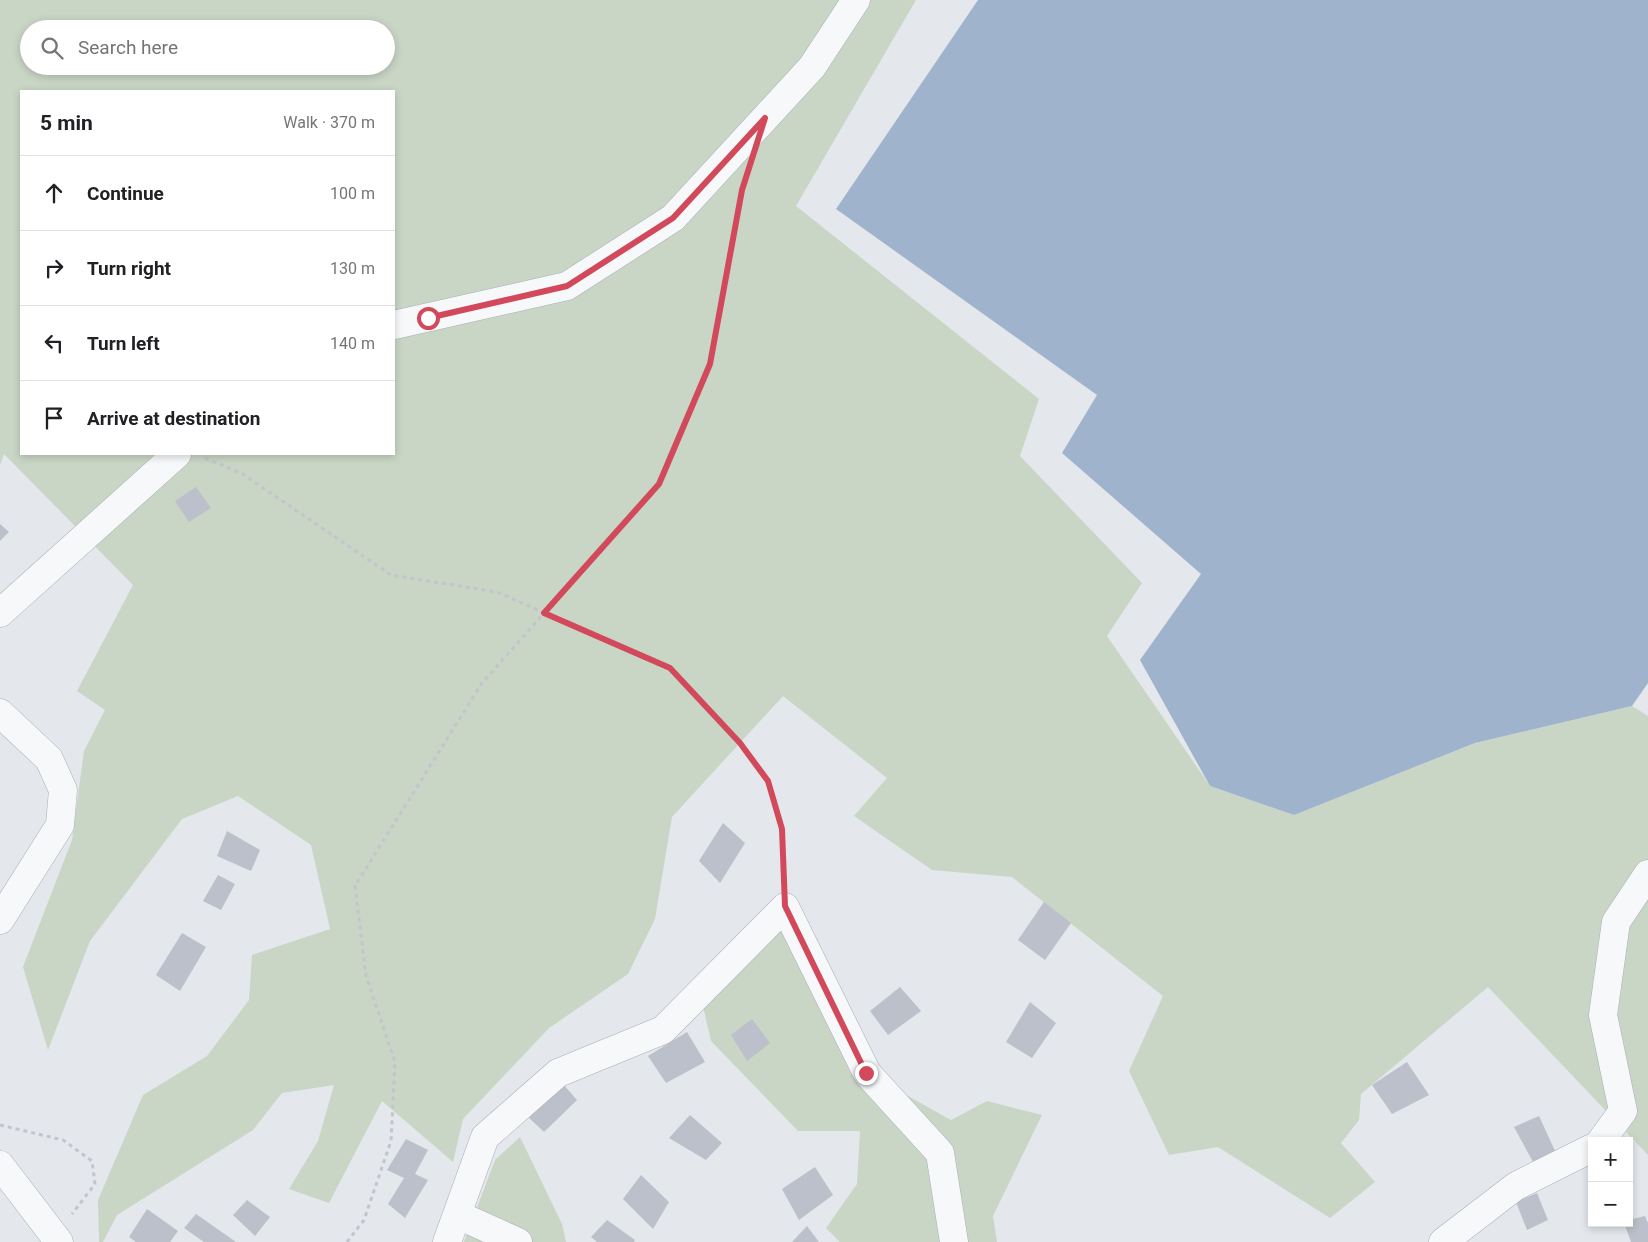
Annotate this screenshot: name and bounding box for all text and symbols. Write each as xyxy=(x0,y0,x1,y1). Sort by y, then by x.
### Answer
search box xyxy=(20,20,395,75)
icon: search xyxy=(38,34,66,62)
text: Search here xyxy=(78,36,178,59)
text: 5 min xyxy=(40,111,93,135)
text: Walk · 370 m xyxy=(283,113,375,132)
icon: ahead xyxy=(40,179,68,207)
text: Continue xyxy=(87,182,164,205)
text: 100 m xyxy=(330,184,375,203)
icon: right xyxy=(40,254,68,282)
text: Turn right xyxy=(87,257,171,280)
text: 130 m xyxy=(330,259,375,278)
route start xyxy=(417,307,440,330)
icon: left xyxy=(40,329,68,357)
text: Turn left xyxy=(87,332,160,355)
text: 140 m xyxy=(330,334,375,353)
icon: arrive xyxy=(40,404,68,432)
text: Arrive at destination xyxy=(87,407,260,430)
route end xyxy=(855,1062,878,1085)
map controls xyxy=(1588,1137,1633,1227)
button: + xyxy=(1588,1137,1633,1182)
button: − xyxy=(1588,1182,1633,1227)

